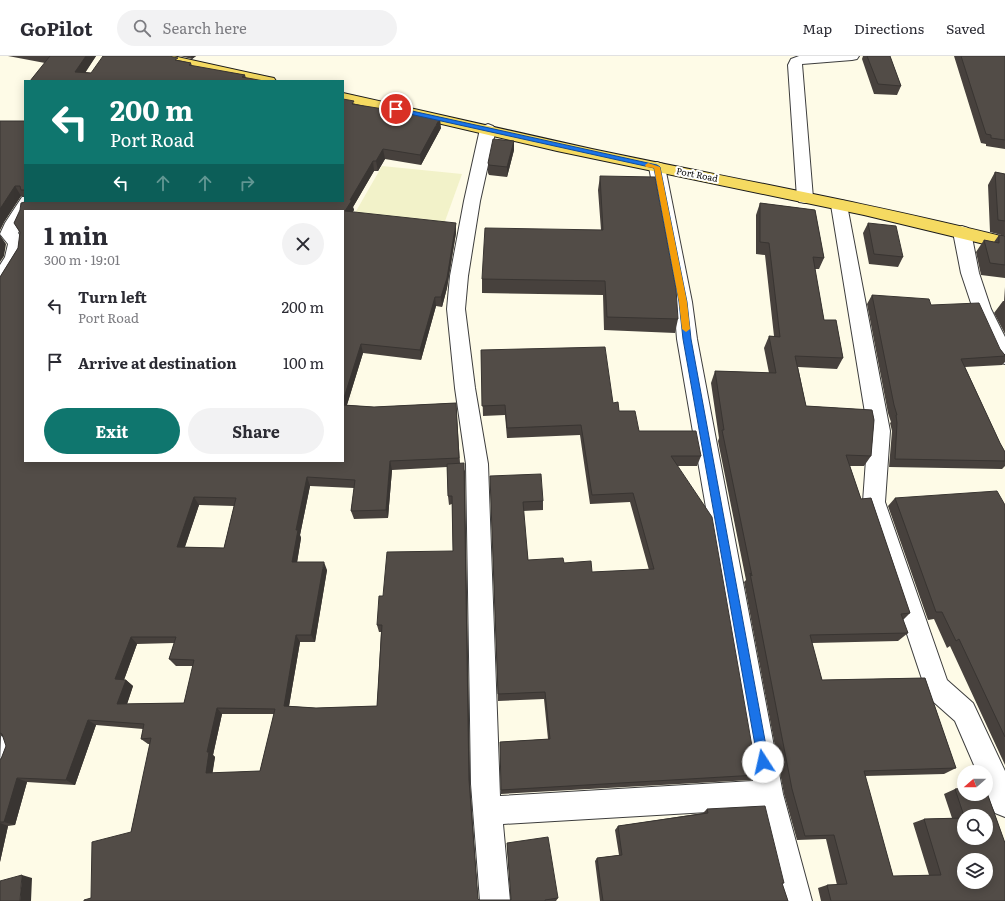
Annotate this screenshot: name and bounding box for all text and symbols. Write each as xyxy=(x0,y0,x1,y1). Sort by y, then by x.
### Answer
search box xyxy=(117,10,397,46)
text: GoPilot xyxy=(20,14,93,42)
text: Search here xyxy=(163,16,247,39)
icon: search xyxy=(131,17,153,39)
text: Map xyxy=(802,18,832,38)
text: Directions xyxy=(854,18,924,38)
text: Saved xyxy=(946,18,985,38)
text: 200 m xyxy=(110,88,193,130)
pin xyxy=(379,92,413,126)
icon: left xyxy=(44,96,96,148)
icon: arrive xyxy=(385,98,407,120)
text: Port Road xyxy=(110,126,194,153)
street label: Port Road xyxy=(675,163,720,185)
icon: left xyxy=(110,172,132,194)
icon: ahead xyxy=(152,172,174,194)
icon: ahead xyxy=(194,172,216,194)
icon: right xyxy=(236,172,258,194)
text: 1 min xyxy=(44,217,108,252)
button: close xyxy=(282,223,324,265)
text: 300 m · 19:01 xyxy=(44,250,120,269)
text: Turn left xyxy=(78,285,147,308)
icon: left xyxy=(44,295,66,317)
text: 200 m xyxy=(282,295,324,318)
text: Port Road xyxy=(78,308,139,327)
icon: arrive xyxy=(44,351,66,373)
text: Arrive at destination xyxy=(78,351,237,374)
text: 100 m xyxy=(283,351,324,374)
button: Exit xyxy=(44,408,180,454)
button: Share xyxy=(188,408,324,454)
position arrow xyxy=(742,741,784,783)
north arrow xyxy=(957,765,993,801)
map controls xyxy=(957,765,993,889)
button: search xyxy=(957,809,993,845)
button: layers xyxy=(957,853,993,889)

